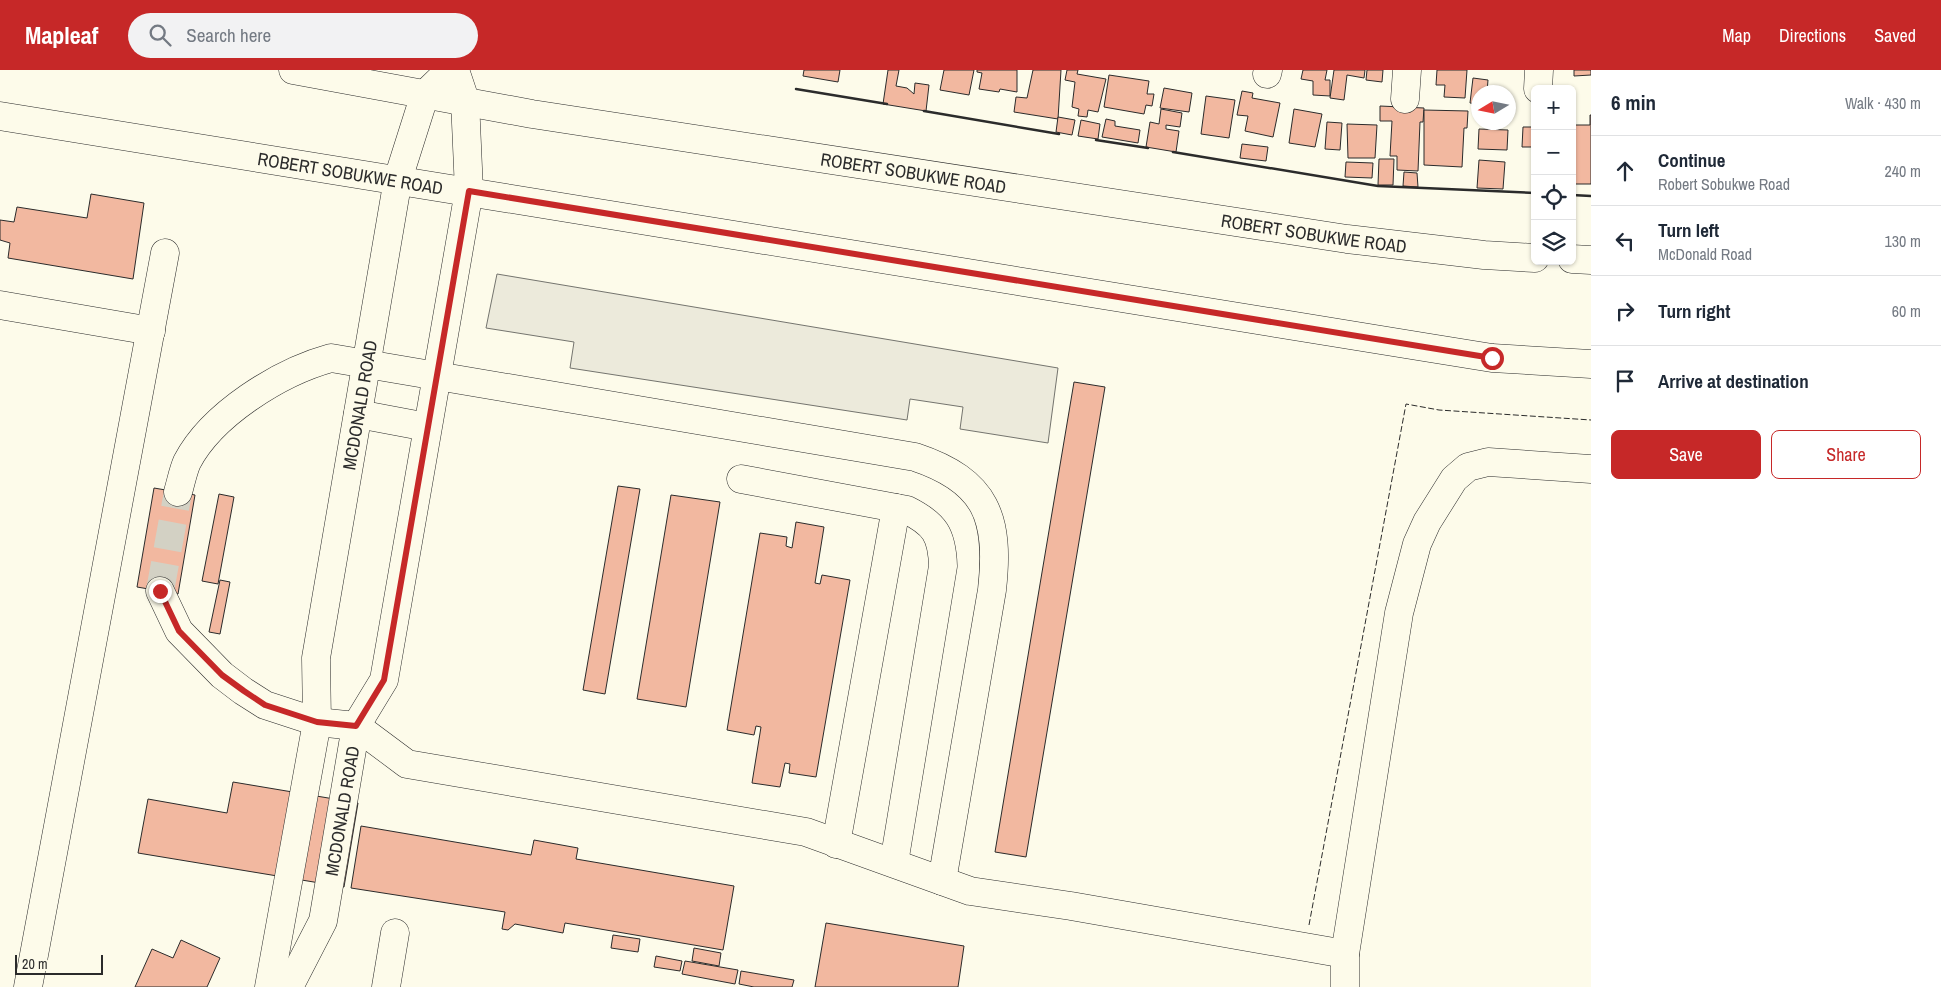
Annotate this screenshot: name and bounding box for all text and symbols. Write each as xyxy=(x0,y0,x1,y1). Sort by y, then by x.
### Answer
search box xyxy=(128,13,478,58)
text: Mapleaf xyxy=(25,19,98,51)
icon: search xyxy=(146,21,174,49)
text: Search here xyxy=(186,22,271,48)
text: Map xyxy=(1722,23,1751,48)
text: Directions xyxy=(1779,23,1846,48)
text: Saved xyxy=(1874,23,1916,48)
north arrow xyxy=(1471,85,1516,130)
map controls xyxy=(1531,85,1576,265)
button: + xyxy=(1531,85,1576,130)
text: 6 min xyxy=(1611,88,1656,117)
text: Walk · 430 m xyxy=(1845,92,1921,114)
button: − xyxy=(1531,130,1576,175)
street label: ROBERT SOBUKWE ROAD xyxy=(256,146,445,200)
street label: ROBERT SOBUKWE ROAD xyxy=(819,146,1008,199)
text: Continue xyxy=(1658,147,1726,173)
icon: ahead xyxy=(1611,157,1639,185)
text: 240 m xyxy=(1885,160,1921,182)
text: Robert Sobukwe Road xyxy=(1658,173,1790,195)
button: locate xyxy=(1531,175,1576,220)
street label: ROBERT SOBUKWE ROAD xyxy=(1219,207,1408,258)
text: Turn left xyxy=(1658,217,1719,243)
button: layers xyxy=(1531,220,1576,265)
icon: left xyxy=(1611,227,1639,255)
text: 130 m xyxy=(1885,230,1921,252)
text: McDonald Road xyxy=(1658,243,1752,265)
icon: right xyxy=(1611,297,1639,325)
text: Turn right xyxy=(1658,298,1730,324)
text: 60 m xyxy=(1892,300,1921,322)
street label: MCDONALD ROAD xyxy=(336,338,383,472)
route start xyxy=(1481,347,1504,370)
icon: arrive xyxy=(1611,367,1639,395)
text: Arrive at destination xyxy=(1658,368,1809,394)
button: Save xyxy=(1611,430,1761,479)
button: Share xyxy=(1771,430,1921,479)
route end xyxy=(149,580,172,603)
street label: MCDONALD ROAD xyxy=(318,744,365,878)
scale bar xyxy=(15,952,102,975)
text: 20 m xyxy=(22,955,48,973)

